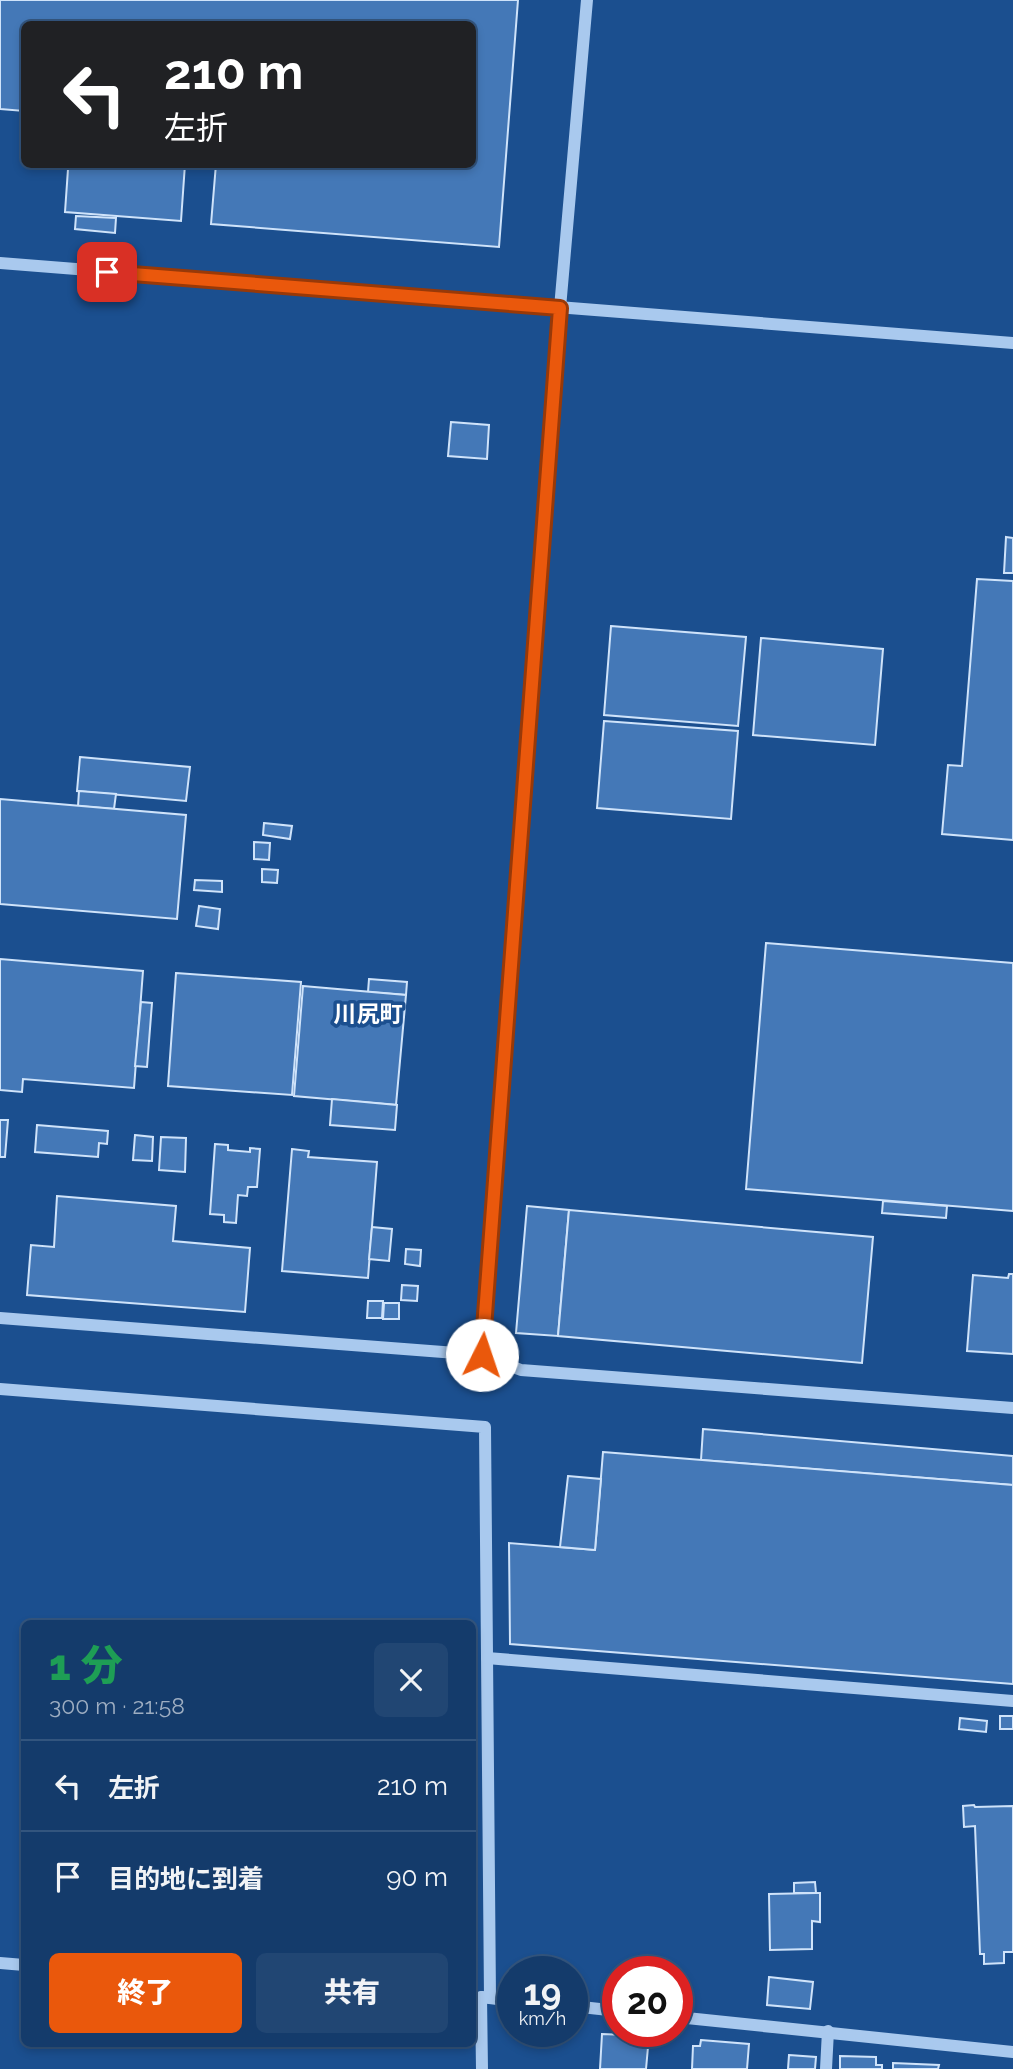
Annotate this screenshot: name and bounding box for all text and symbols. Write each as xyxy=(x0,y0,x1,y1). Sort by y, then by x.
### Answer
text: 210 m xyxy=(164,43,303,100)
icon: left xyxy=(49,49,140,140)
text: 左折 xyxy=(164,109,228,146)
pin xyxy=(77,242,137,302)
icon: arrive xyxy=(88,253,126,291)
district label: 川尻町 xyxy=(334,1000,403,1027)
position arrow xyxy=(445,1318,519,1392)
text: 1 分 xyxy=(49,1641,123,1690)
button: close xyxy=(374,1643,448,1717)
text: 300 m · 21:58 xyxy=(49,1692,185,1719)
icon: left xyxy=(49,1767,87,1805)
text: 210 m xyxy=(377,1771,448,1801)
text: 左折 xyxy=(108,1773,160,1803)
icon: arrive xyxy=(49,1858,87,1896)
text: 90 m xyxy=(386,1862,448,1892)
text: 目的地に到着 xyxy=(108,1864,264,1894)
button: 終了 xyxy=(49,1953,242,2033)
button: 共有 xyxy=(256,1953,448,2033)
speed limit sign: 20 xyxy=(602,1956,693,2047)
text: 19 xyxy=(524,1972,561,2013)
text: km/h xyxy=(519,2008,566,2029)

